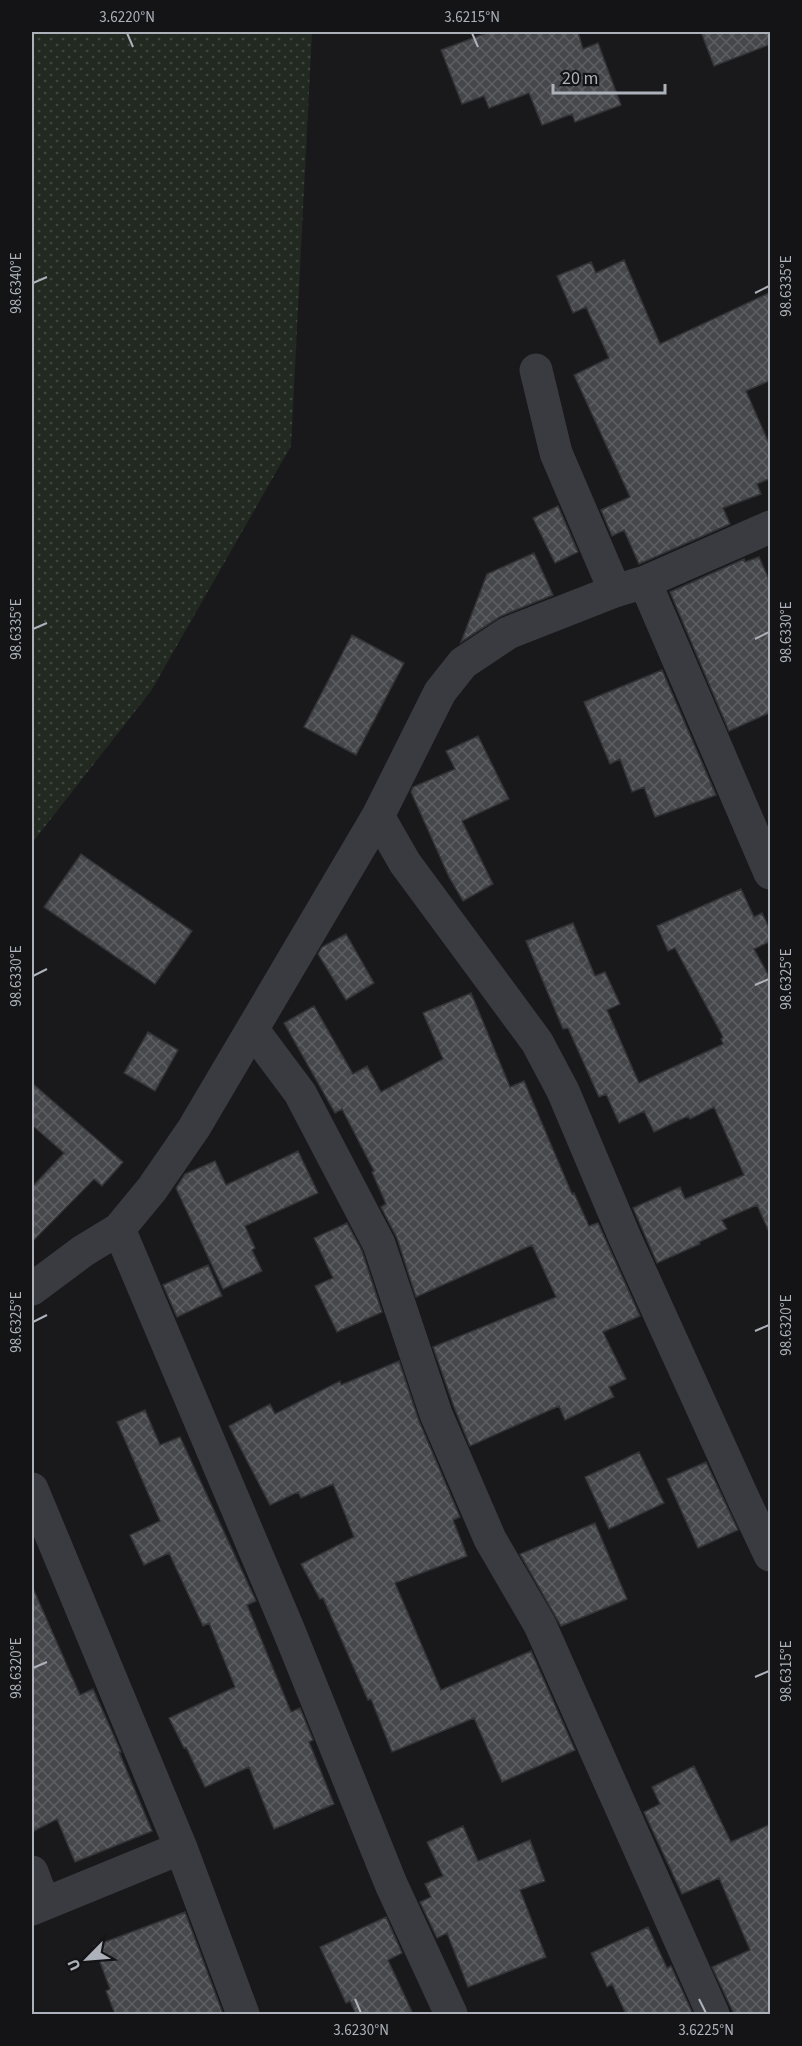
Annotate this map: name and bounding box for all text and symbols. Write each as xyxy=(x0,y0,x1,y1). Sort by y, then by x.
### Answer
text: 3.6220°N xyxy=(99,7,155,28)
text: 3.6215°N xyxy=(444,7,500,28)
scale bar xyxy=(553,57,666,95)
text: 20 m xyxy=(562,66,598,91)
text: 98.6340°E xyxy=(6,252,27,314)
text: 98.6335°E xyxy=(776,255,797,317)
text: 98.6335°E xyxy=(6,598,27,660)
text: 98.6330°E xyxy=(776,601,797,663)
text: 98.6330°E xyxy=(6,945,27,1007)
text: 98.6325°E xyxy=(776,948,797,1010)
text: 98.6325°E xyxy=(6,1291,27,1353)
text: 98.6320°E xyxy=(776,1294,797,1356)
text: 98.6320°E xyxy=(6,1637,27,1699)
text: 98.6315°E xyxy=(776,1640,797,1702)
north arrow xyxy=(57,1929,117,1989)
text: U xyxy=(62,1955,87,1974)
text: 3.6230°N xyxy=(333,2020,389,2041)
text: 3.6225°N xyxy=(678,2020,734,2041)

